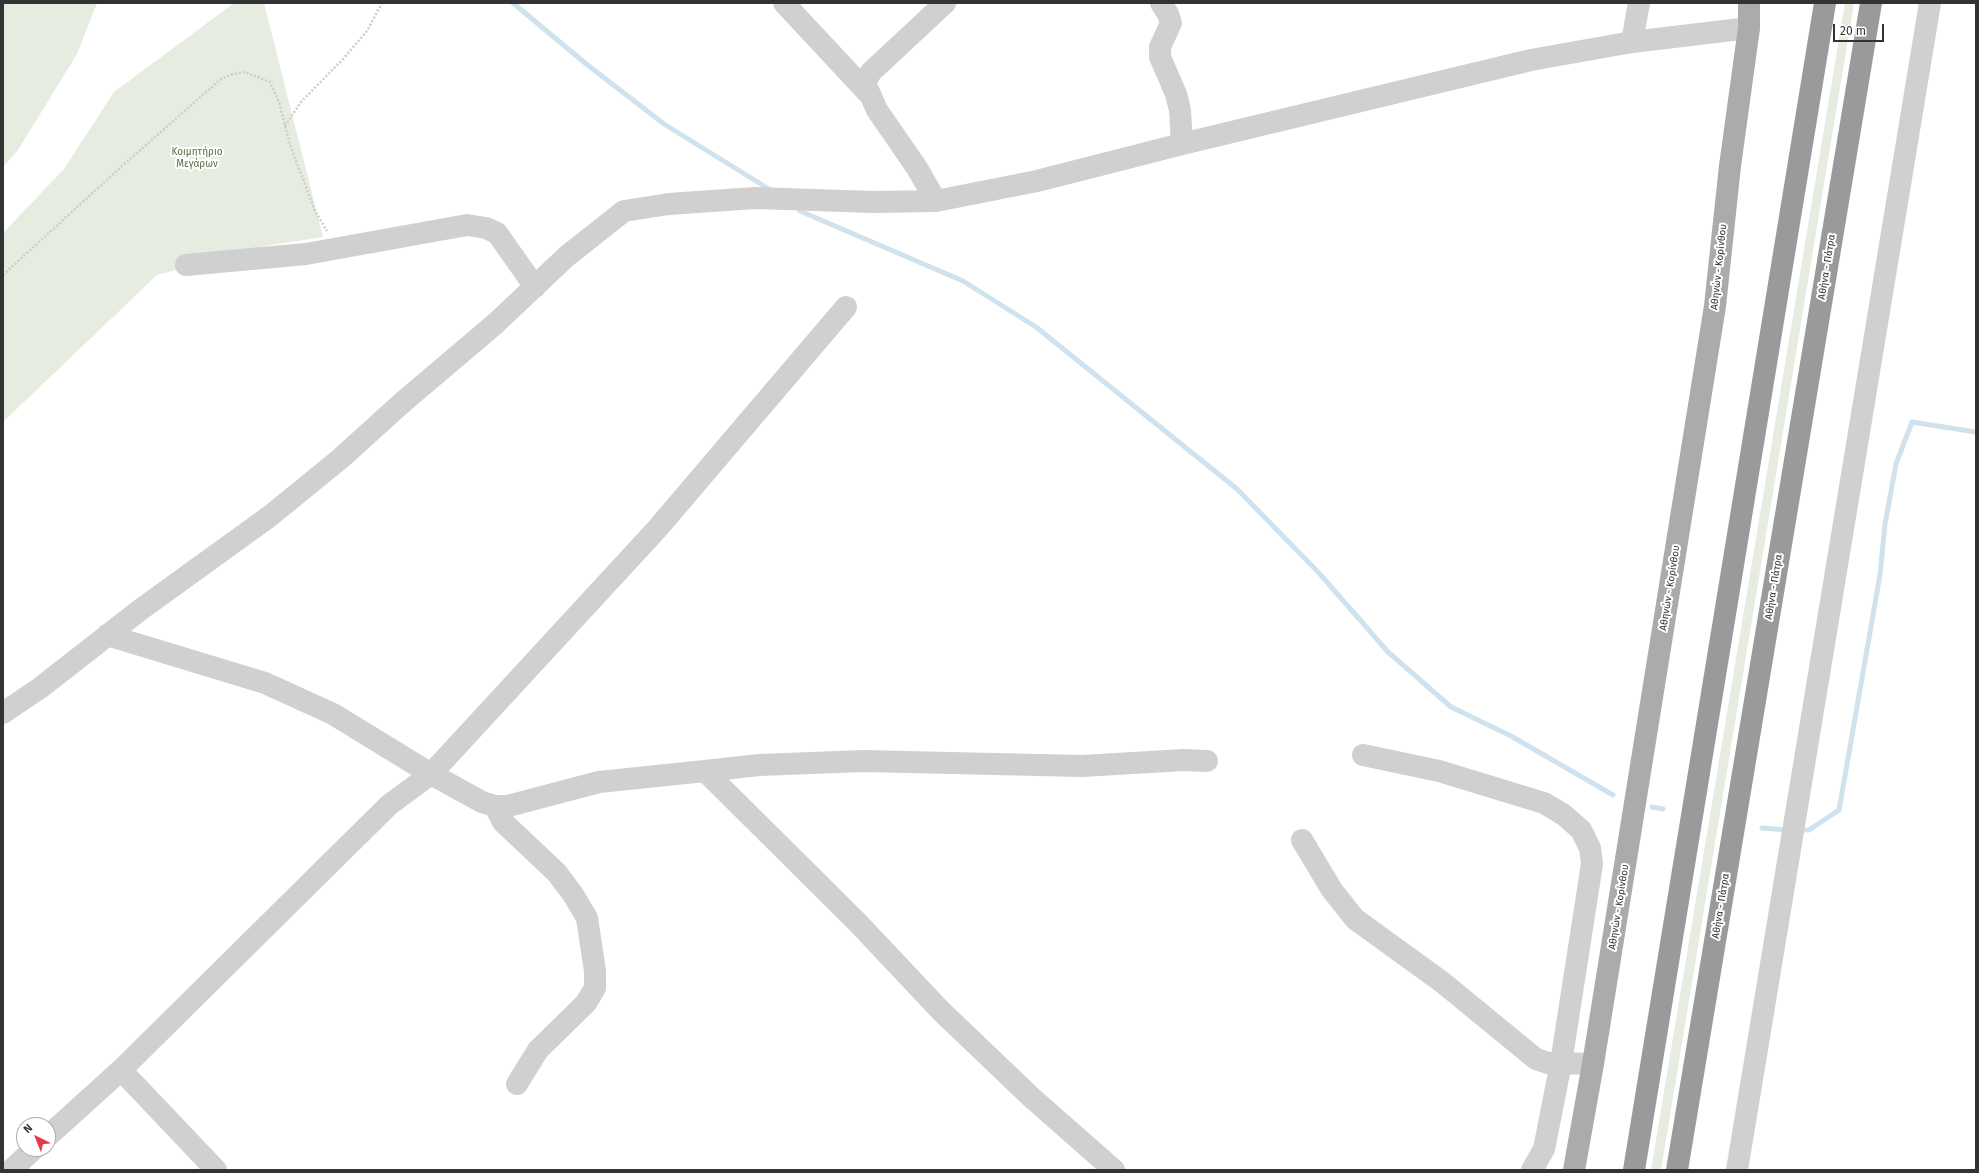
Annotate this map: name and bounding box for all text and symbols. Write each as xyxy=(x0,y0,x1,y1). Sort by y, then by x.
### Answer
scale bar xyxy=(1835,16,1886,42)
text: 20 m xyxy=(1840,24,1866,38)
park label: Κοιμητήριο Μεγάρων xyxy=(171,146,223,170)
street label: Αθηνών - Κορίνθου xyxy=(1709,223,1729,311)
street label: Αθήνα - Πάτρα xyxy=(1816,233,1838,301)
street label: Αθηνών - Κορίνθου xyxy=(1657,544,1683,632)
street label: Αθήνα - Πάτρα xyxy=(1763,553,1785,621)
street label: Αθηνών - Κορίνθου xyxy=(1606,863,1632,951)
street label: Αθήνα - Πάτρα xyxy=(1710,872,1732,940)
north arrow xyxy=(16,1117,56,1157)
text: N xyxy=(21,1121,35,1136)

